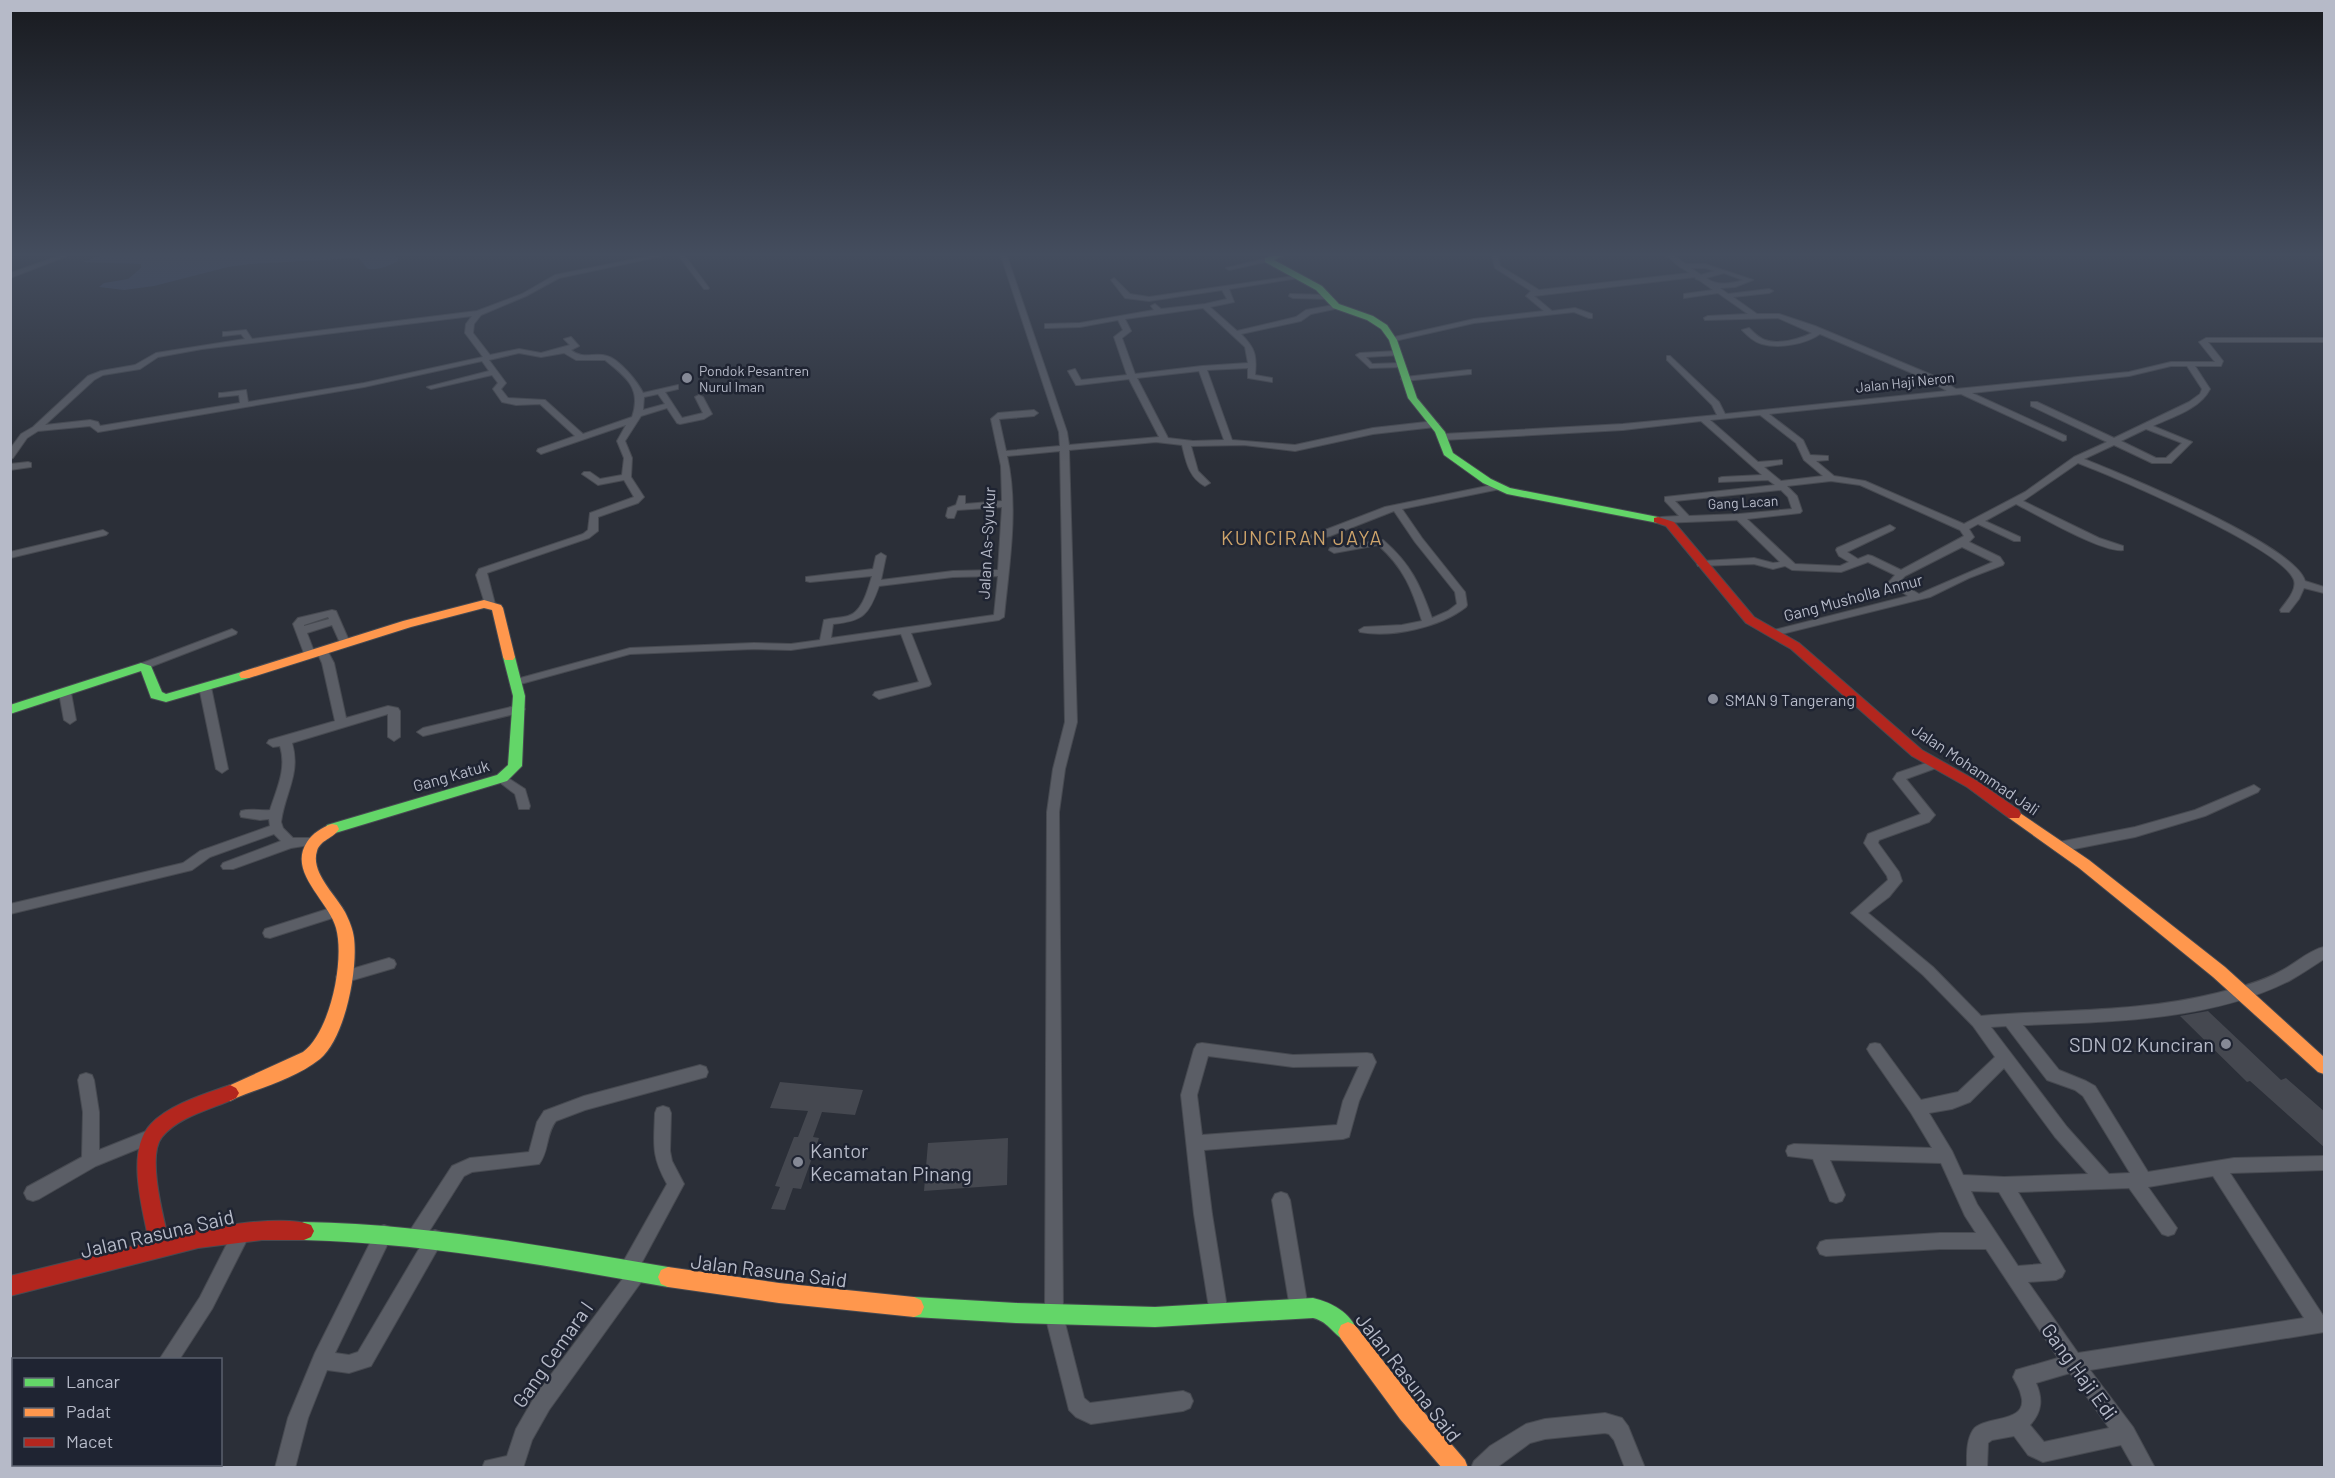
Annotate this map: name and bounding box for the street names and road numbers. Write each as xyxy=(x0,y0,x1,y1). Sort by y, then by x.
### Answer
street label: Jalan Haji Neron xyxy=(1855,368,1955,396)
street label: Jalan As-Syukur xyxy=(974,486,998,600)
street label: Gang Lacan xyxy=(1707,492,1779,512)
street label: Gang Musholla Annur xyxy=(1781,569,1925,625)
street label: Jalan Mohammad Jali xyxy=(1909,719,2043,819)
street label: Gang Katuk xyxy=(411,755,491,795)
street label: Jalan Rasuna Said xyxy=(78,1204,236,1262)
street label: Jalan Rasuna Said xyxy=(690,1249,848,1291)
street label: Gang Cemara I xyxy=(507,1296,597,1412)
street label: Jalan Rasuna Said xyxy=(1351,1308,1467,1446)
street label: Gang Haji Edi xyxy=(2037,1318,2123,1424)

